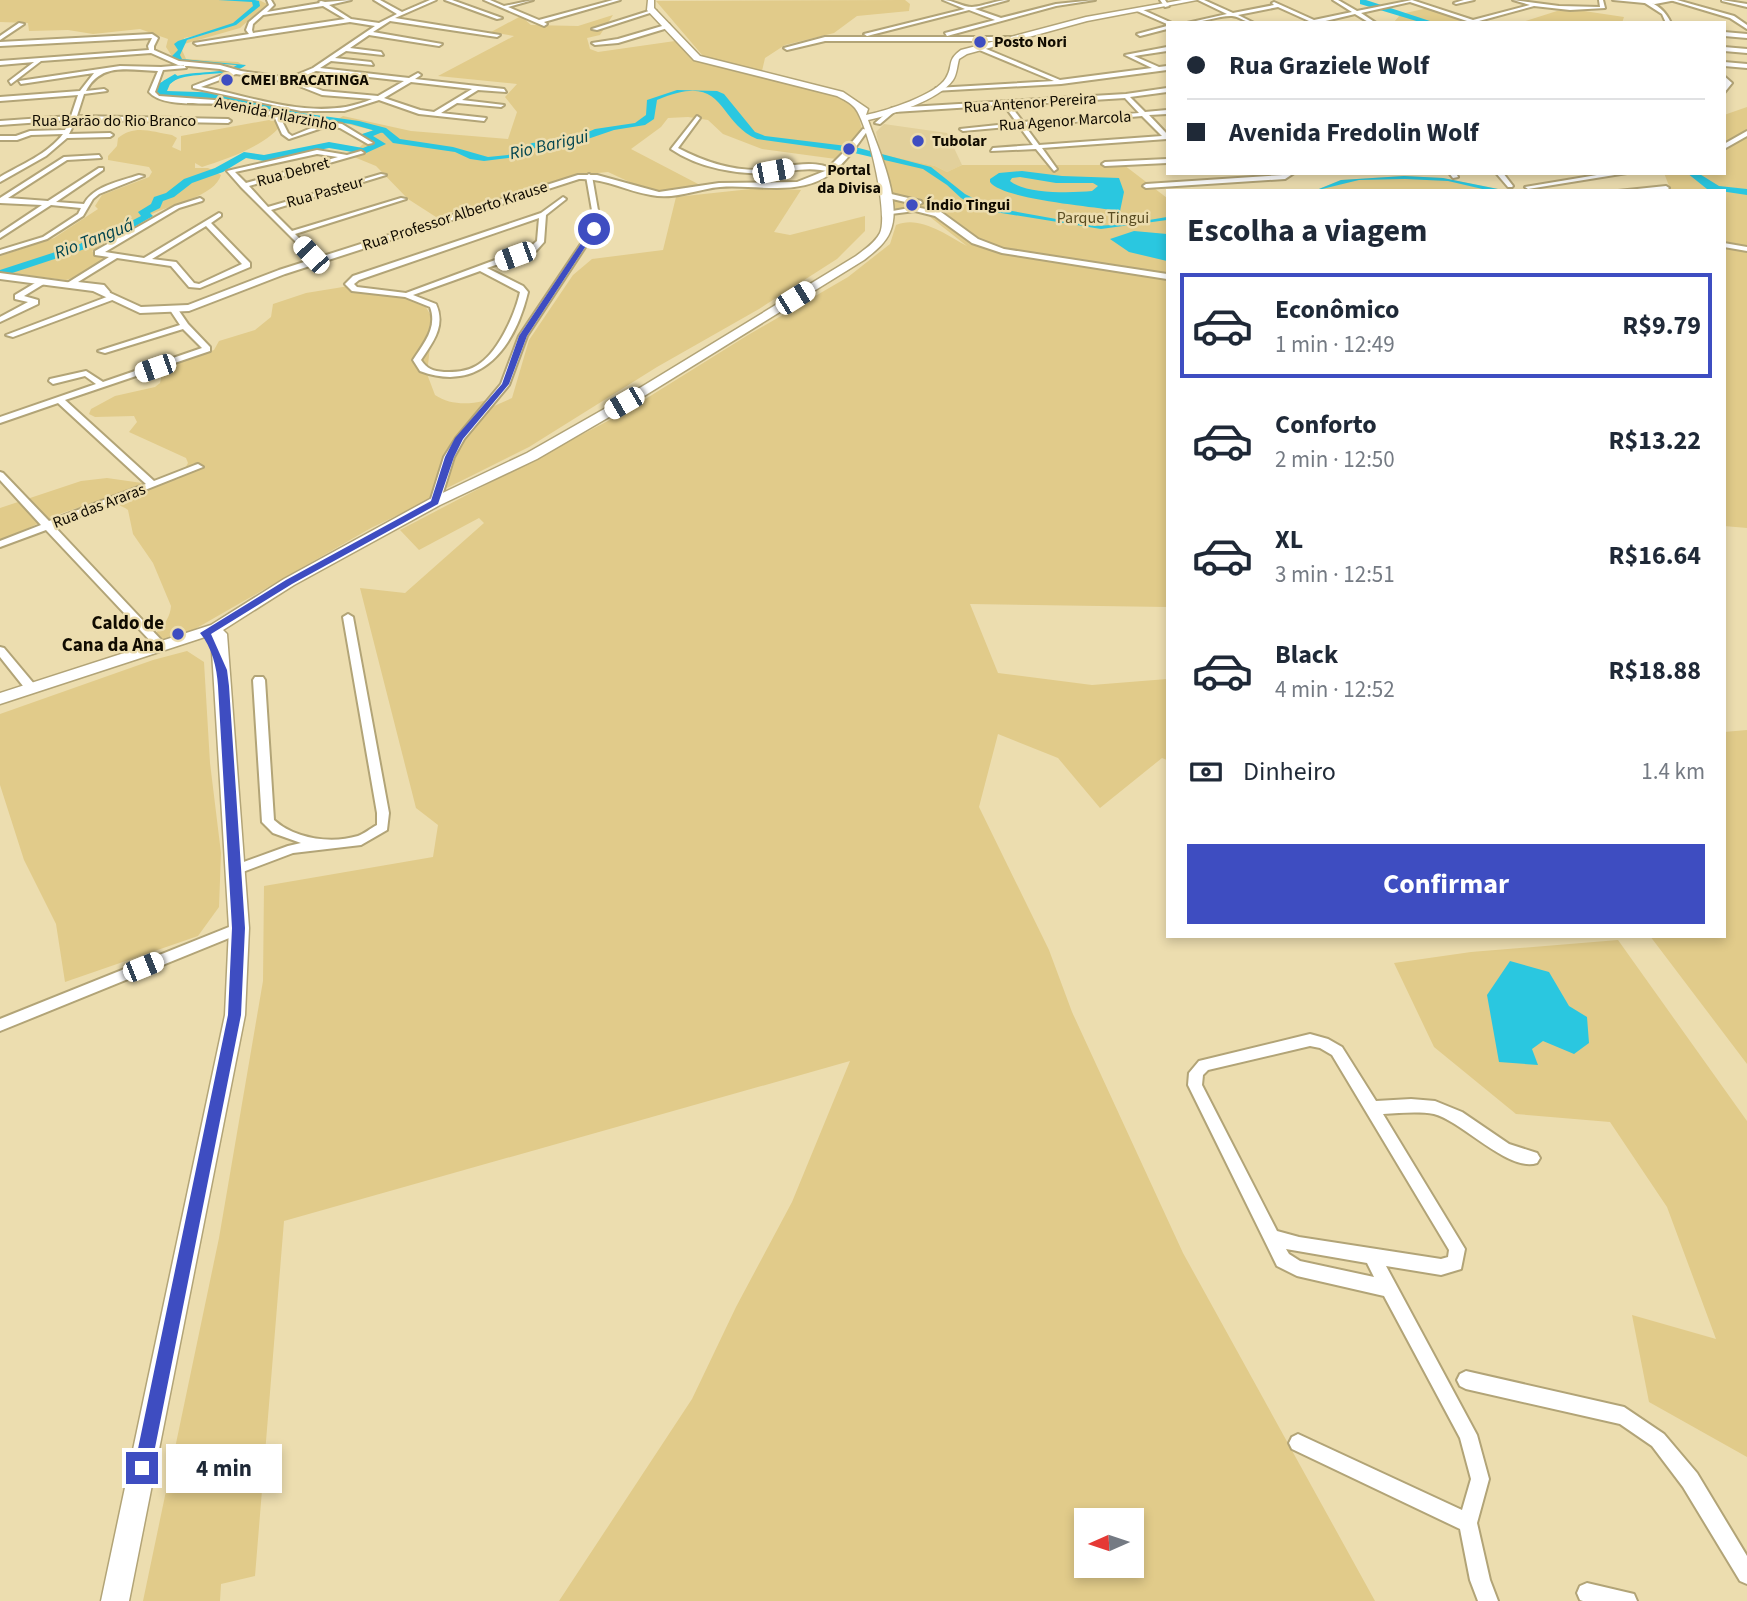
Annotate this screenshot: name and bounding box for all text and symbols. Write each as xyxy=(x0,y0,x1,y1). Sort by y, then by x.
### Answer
place label: Posto Nori xyxy=(994,31,1067,53)
marker: Posto Nori xyxy=(972,34,988,50)
text: Rua Graziele Wolf xyxy=(1229,47,1429,84)
place label: CMEI BRACATINGA xyxy=(241,69,369,91)
marker: CMEI BRACATINGA xyxy=(219,72,235,88)
street label: Rua Antenor Pereira xyxy=(963,87,1097,119)
street label: Avenida Pilarzinho xyxy=(213,91,339,137)
street label: Rua Agenor Marcola xyxy=(998,105,1132,137)
street label: Rua Barão do Rio Branco xyxy=(32,110,196,132)
text: Avenida Fredolin Wolf xyxy=(1229,114,1479,151)
water label: Rio Barigui xyxy=(507,124,592,166)
place label: Tubolar xyxy=(932,130,987,152)
marker: Tubolar xyxy=(910,133,926,149)
marker: Portal da Divisa xyxy=(841,141,857,157)
street label: Rua Debret xyxy=(254,152,332,192)
car xyxy=(751,157,796,185)
place label: Portal da Divisa xyxy=(817,159,881,199)
street label: Rua Pasteur xyxy=(284,170,367,214)
street label: Rua Professor Alberto Krause xyxy=(360,176,550,256)
place label: Índio Tingui xyxy=(926,194,1010,216)
marker: Índio Tingui xyxy=(904,197,920,213)
park label: Parque Tingui xyxy=(1057,207,1149,229)
text: Escolha a viagem xyxy=(1187,208,1427,254)
water label: Rio Tanguá xyxy=(51,212,137,265)
route start xyxy=(578,213,610,245)
car xyxy=(289,232,334,278)
car xyxy=(492,239,539,273)
car xyxy=(772,278,819,318)
text: Econômico xyxy=(1275,291,1400,328)
icon: car xyxy=(1191,294,1254,357)
text: R$9.79 xyxy=(1622,307,1701,344)
text: 1 min · 12:49 xyxy=(1275,328,1395,361)
car xyxy=(132,351,179,385)
car xyxy=(601,383,648,423)
text: Conforto xyxy=(1275,406,1377,443)
icon: car xyxy=(1191,409,1254,472)
text: R$13.22 xyxy=(1609,422,1701,459)
text: 2 min · 12:50 xyxy=(1275,443,1395,476)
street label: Rua das Araras xyxy=(49,478,149,534)
text: XL xyxy=(1275,521,1303,558)
icon: car xyxy=(1191,524,1254,587)
text: R$16.64 xyxy=(1609,537,1701,574)
text: 3 min · 12:51 xyxy=(1275,558,1395,591)
place label: Caldo de Cana da Ana xyxy=(62,610,164,659)
marker: Caldo de Cana da Ana xyxy=(170,626,186,642)
text: Black xyxy=(1275,636,1338,673)
icon: car xyxy=(1191,639,1254,702)
text: R$18.88 xyxy=(1609,652,1701,689)
text: 4 min · 12:52 xyxy=(1275,673,1395,706)
icon: cash xyxy=(1187,753,1225,791)
text: Dinheiro xyxy=(1243,753,1336,790)
text: 1.4 km xyxy=(1641,755,1705,788)
button: Confirmar xyxy=(1187,844,1705,924)
car xyxy=(120,949,167,985)
callout: 4 min xyxy=(166,1444,282,1492)
route end xyxy=(126,1452,158,1484)
text: 4 min xyxy=(196,1452,252,1485)
north arrow xyxy=(1074,1508,1144,1578)
map controls xyxy=(1074,1508,1144,1578)

